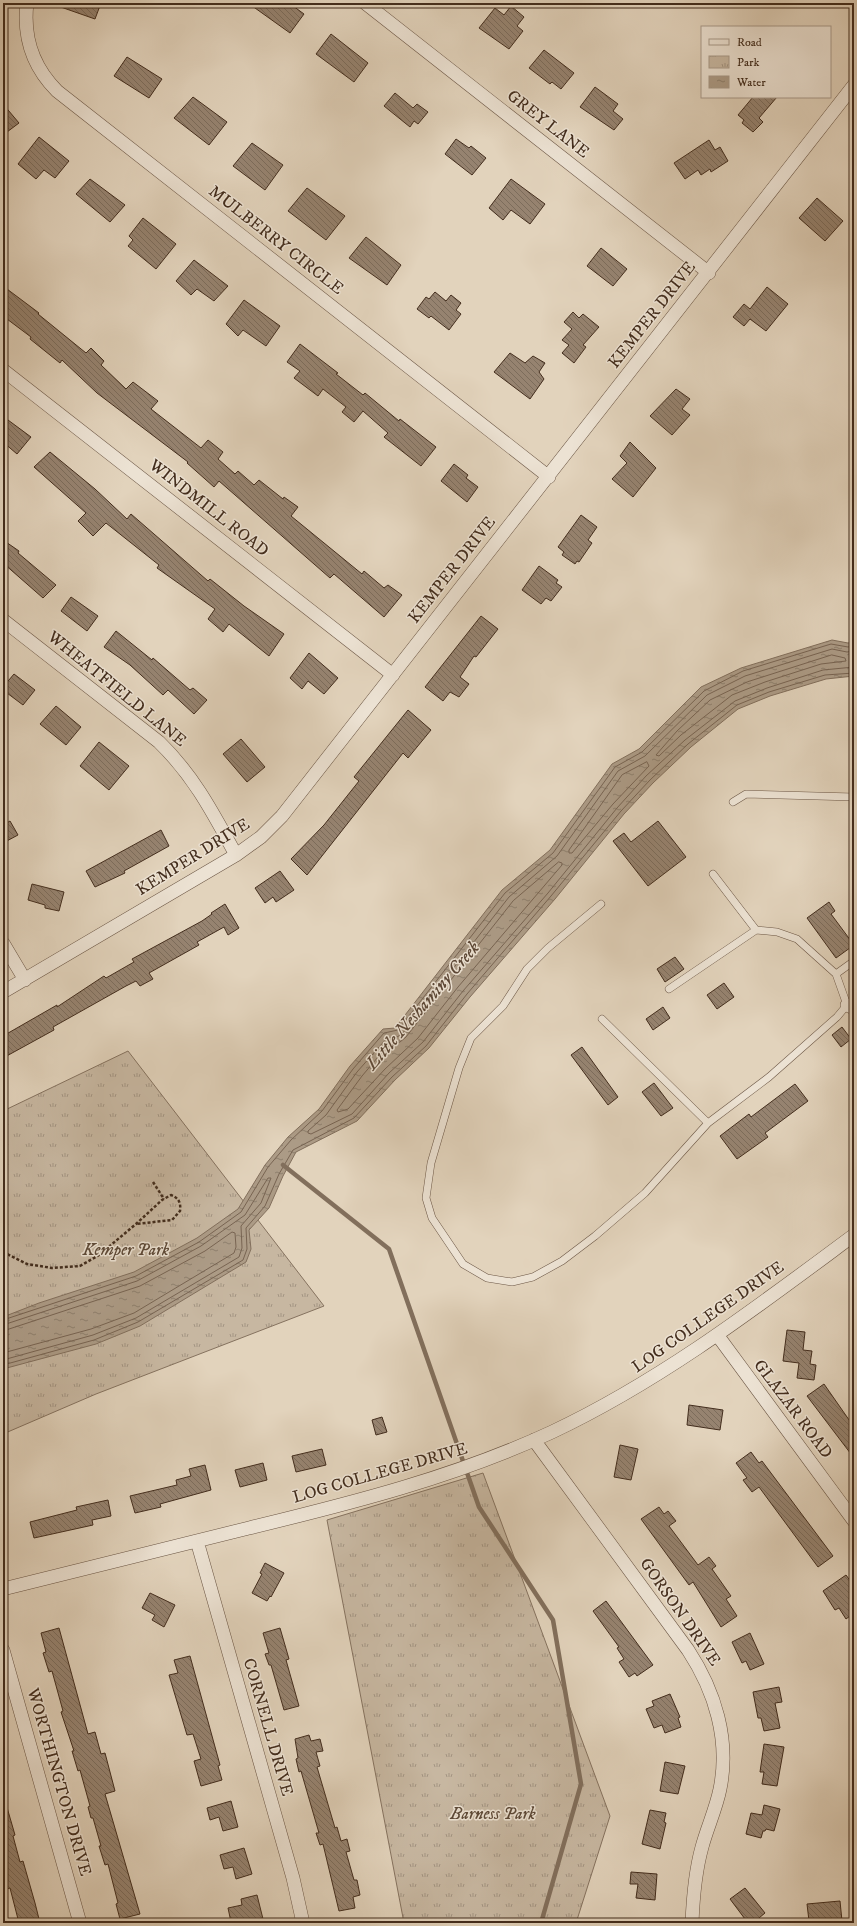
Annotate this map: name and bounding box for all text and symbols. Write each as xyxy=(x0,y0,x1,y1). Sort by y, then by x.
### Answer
legend xyxy=(701,26,831,98)
text: Road xyxy=(737,35,762,50)
text: Park xyxy=(737,55,759,70)
text: Water xyxy=(736,75,766,90)
street label: GREY LANE xyxy=(502,85,594,163)
street label: MULBERRY CIRCLE xyxy=(204,180,348,300)
street label: KEMPER DRIVE xyxy=(603,257,701,373)
street label: WINDMILL ROAD xyxy=(144,454,273,562)
street label: KEMPER DRIVE xyxy=(403,512,501,628)
street label: WHEATFIELD LANE xyxy=(42,626,191,752)
street label: KEMPER DRIVE xyxy=(132,813,254,901)
water label: Little Neshaminy Creek xyxy=(361,937,485,1075)
park label: Kemper Park xyxy=(82,1239,170,1261)
street label: LOG COLLEGE DRIVE xyxy=(628,1256,788,1378)
street label: GLAZAR ROAD xyxy=(749,1355,837,1463)
street label: LOG COLLEGE DRIVE xyxy=(290,1438,470,1508)
street label: GORSON DRIVE xyxy=(635,1554,725,1670)
street label: CORNELL DRIVE xyxy=(238,1656,298,1798)
street label: WORTHINGTON DRIVE xyxy=(21,1685,96,1878)
park label: Barness Park xyxy=(449,1803,537,1825)

